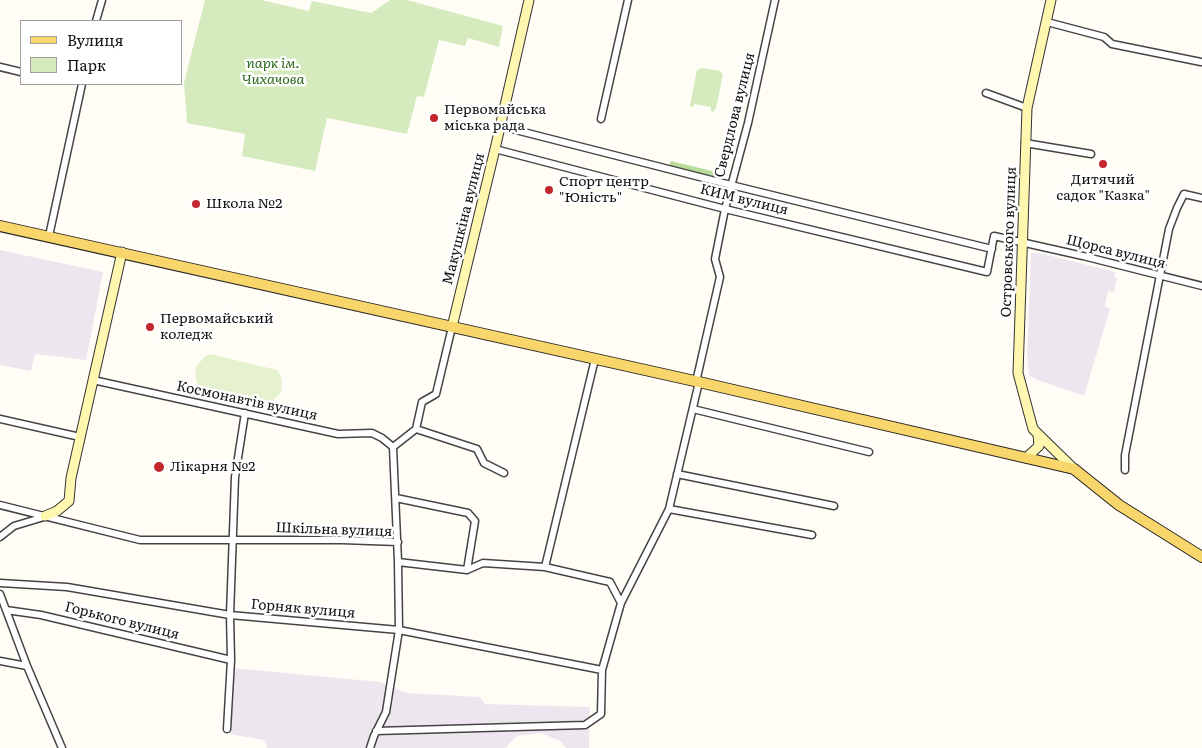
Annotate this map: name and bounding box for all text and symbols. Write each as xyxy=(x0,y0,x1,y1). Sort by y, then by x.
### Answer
legend xyxy=(20,20,182,85)
text: Вулиця xyxy=(67,28,124,51)
street label: Свердлова вулиця xyxy=(711,51,759,179)
text: Парк xyxy=(67,53,106,76)
park label: парк ім. Чихачова xyxy=(241,56,305,88)
place label: Первомайська міська рада xyxy=(444,102,546,134)
marker: Первомайська міська рада xyxy=(428,112,440,124)
street label: Макушкіна вулиця xyxy=(439,151,489,287)
marker: Дитячий садок "Казка" xyxy=(1097,158,1109,170)
street label: Островського вулиця xyxy=(998,166,1020,318)
place label: Дитячий садок "Казка" xyxy=(1056,172,1150,204)
place label: Спорт центр "Юність" xyxy=(559,174,649,206)
street label: КИМ вулиця xyxy=(698,181,790,219)
marker: Спорт центр "Юність" xyxy=(543,184,555,196)
place label: Школа №2 xyxy=(206,196,282,212)
marker: Школа №2 xyxy=(190,198,202,210)
street label: Щорса вулиця xyxy=(1065,232,1167,272)
place label: Первомайський коледж xyxy=(160,311,274,344)
marker: Первомайський коледж xyxy=(144,321,156,333)
street label: Космонавтів вулиця xyxy=(175,378,319,424)
place label: Лікарня №2 xyxy=(170,459,255,475)
marker: Лікарня №2 xyxy=(152,460,166,474)
street label: Шкільна вулиця xyxy=(275,520,393,540)
street label: Горняк вулиця xyxy=(250,596,356,622)
street label: Горького вулиця xyxy=(63,599,181,643)

